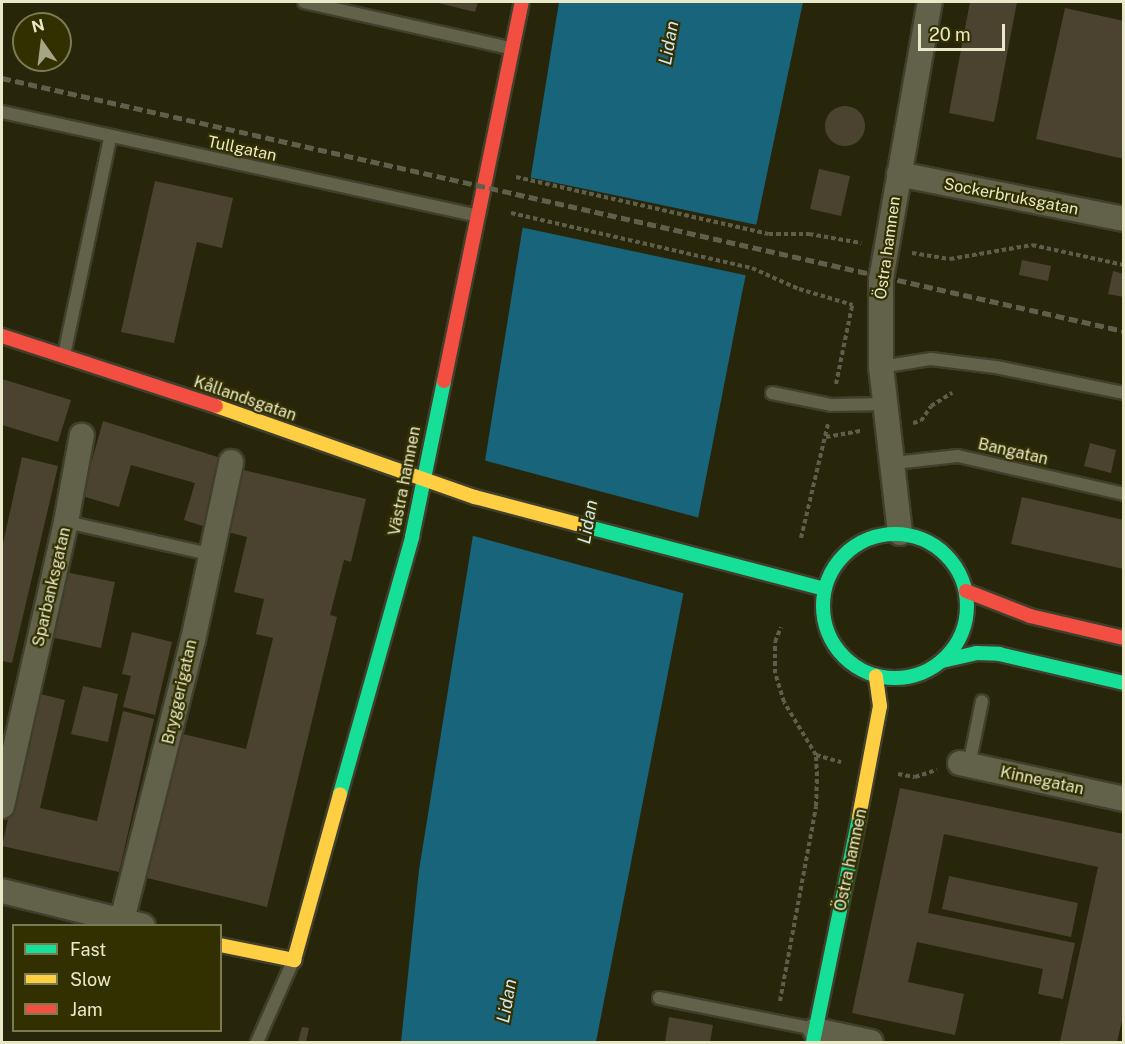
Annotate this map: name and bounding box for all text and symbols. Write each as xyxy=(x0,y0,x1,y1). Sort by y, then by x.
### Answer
north arrow xyxy=(12,12,72,72)
scale bar xyxy=(921,12,1008,50)
text: N xyxy=(30,15,46,37)
water label: Lidan xyxy=(655,19,683,67)
text: 20 m xyxy=(929,24,971,45)
street label: Tullgatan xyxy=(206,132,278,166)
street label: Sockerbruksgatan xyxy=(942,175,1080,219)
street label: Östra hamnen xyxy=(871,195,905,301)
street label: Kållandsgatan xyxy=(191,372,299,426)
street label: Västra hamnen xyxy=(385,425,425,537)
street label: Bangatan xyxy=(976,435,1050,469)
water label: Lidan xyxy=(574,498,602,546)
street label: Sparbanksgatan xyxy=(29,525,75,649)
street label: Bryggerigatan xyxy=(159,638,201,746)
street label: Kinnegatan xyxy=(998,763,1086,799)
street label: Östra hamnen xyxy=(831,807,871,913)
legend xyxy=(12,924,222,1032)
text: Fast xyxy=(70,939,106,960)
text: Slow xyxy=(70,969,111,990)
water label: Lidan xyxy=(493,977,521,1025)
text: Jam xyxy=(70,999,103,1020)

